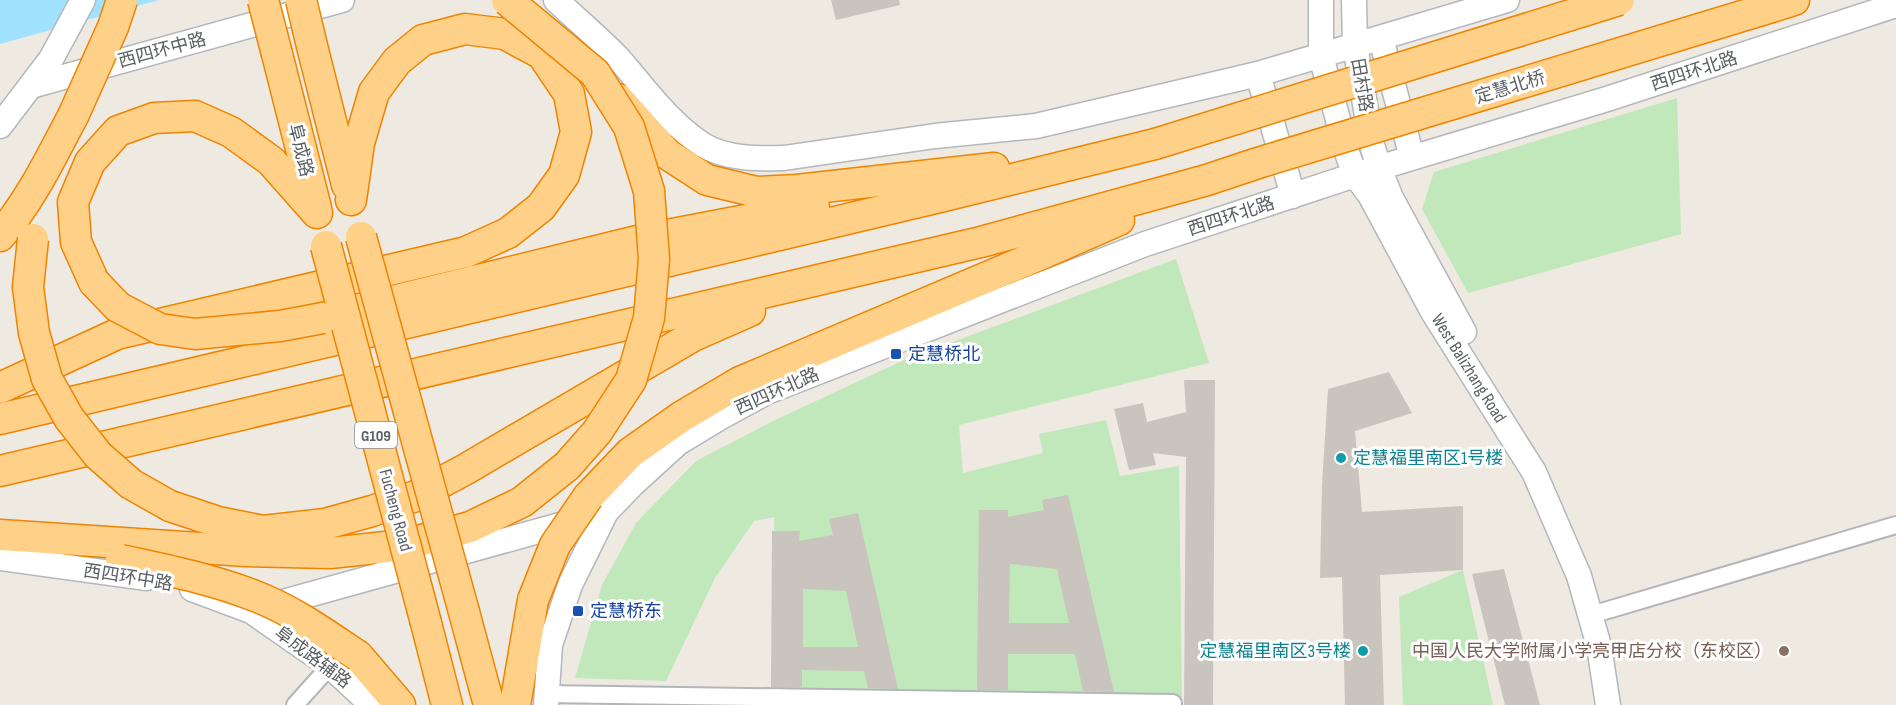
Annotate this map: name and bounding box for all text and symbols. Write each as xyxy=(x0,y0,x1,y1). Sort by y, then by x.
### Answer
street label: 西四环中路 xyxy=(116,29,208,72)
street label: 西四环北路 xyxy=(1648,48,1740,95)
street label: 田村路 xyxy=(1346,57,1377,113)
street label: 定慧北桥 xyxy=(1473,67,1548,108)
street label: 阜成路 xyxy=(284,121,317,179)
street label: 西四环北路 xyxy=(1185,193,1277,240)
street label: West Balizhang Road xyxy=(1427,310,1510,427)
place label: 定慧桥北 xyxy=(908,344,980,365)
marker: 定慧桥北 xyxy=(889,347,903,361)
street label: 西四环北路 xyxy=(732,364,823,419)
road number: G109 xyxy=(355,422,397,448)
place label: 定慧福里南区1号楼 xyxy=(1353,448,1503,469)
marker: 定慧福里南区1号楼 xyxy=(1334,451,1348,465)
street label: Fucheng Road xyxy=(374,467,417,554)
street label: 西四环中路 xyxy=(82,560,174,595)
place label: 定慧桥东 xyxy=(590,601,662,622)
marker: 定慧桥东 xyxy=(571,604,585,618)
street label: 阜成路辅路 xyxy=(270,622,355,693)
place label: 定慧福里南区3号楼 xyxy=(1199,641,1351,662)
place label: 中国人民大学附属小学亮甲店分校（东校区） xyxy=(1412,641,1772,662)
marker: 定慧福里南区3号楼 xyxy=(1356,644,1370,658)
marker: 中国人民大学附属小学亮甲店分校（东校区） xyxy=(1777,644,1791,658)

